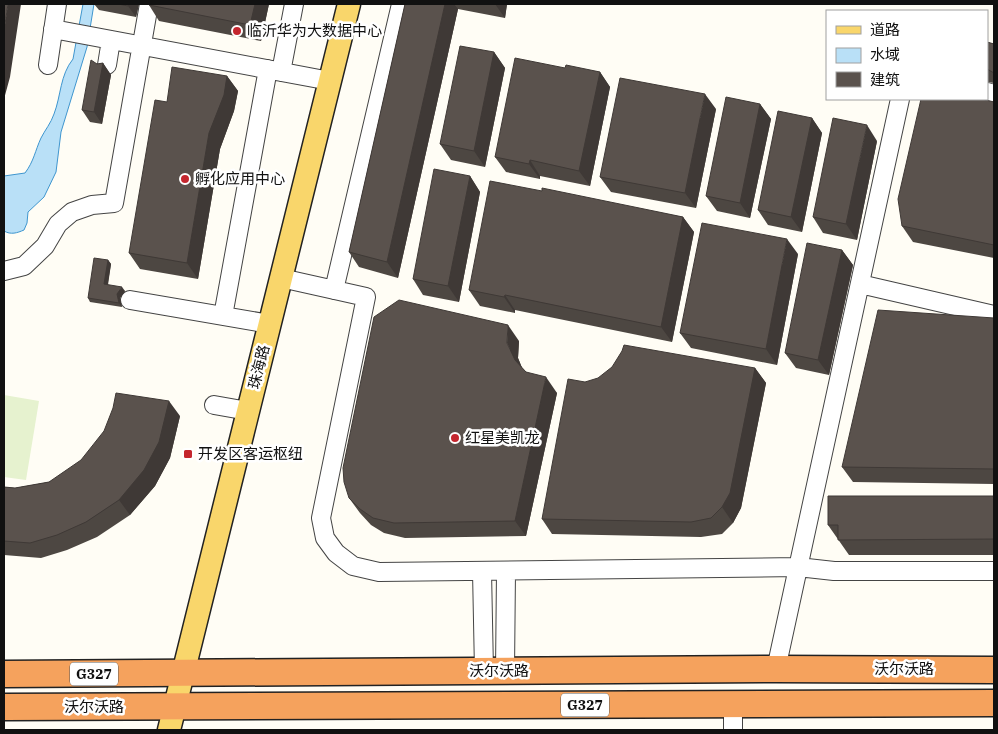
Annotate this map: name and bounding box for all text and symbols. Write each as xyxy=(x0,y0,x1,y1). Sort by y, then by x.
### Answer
legend xyxy=(826,10,988,100)
text: 道路 xyxy=(870,20,900,39)
place label: 临沂华为大数据中心 xyxy=(247,21,382,40)
marker: 临沂华为大数据中心 xyxy=(231,25,243,37)
text: 水域 xyxy=(870,45,900,64)
text: 建筑 xyxy=(870,70,900,89)
place label: 孵化应用中心 xyxy=(195,169,285,188)
marker: 孵化应用中心 xyxy=(179,173,191,185)
street label: 珠海路 xyxy=(244,343,273,391)
place label: 红星美凯龙 xyxy=(465,428,540,447)
marker: 红星美凯龙 xyxy=(449,432,461,444)
place label: 开发区客运枢纽 xyxy=(198,444,303,463)
marker: 开发区客运枢纽 xyxy=(182,448,194,460)
street label: 沃尔沃路 xyxy=(874,659,934,678)
street label: 沃尔沃路 xyxy=(469,661,529,680)
road number: G327 xyxy=(70,662,118,686)
road number: G327 xyxy=(561,694,609,716)
street label: 沃尔沃路 xyxy=(64,697,124,716)

